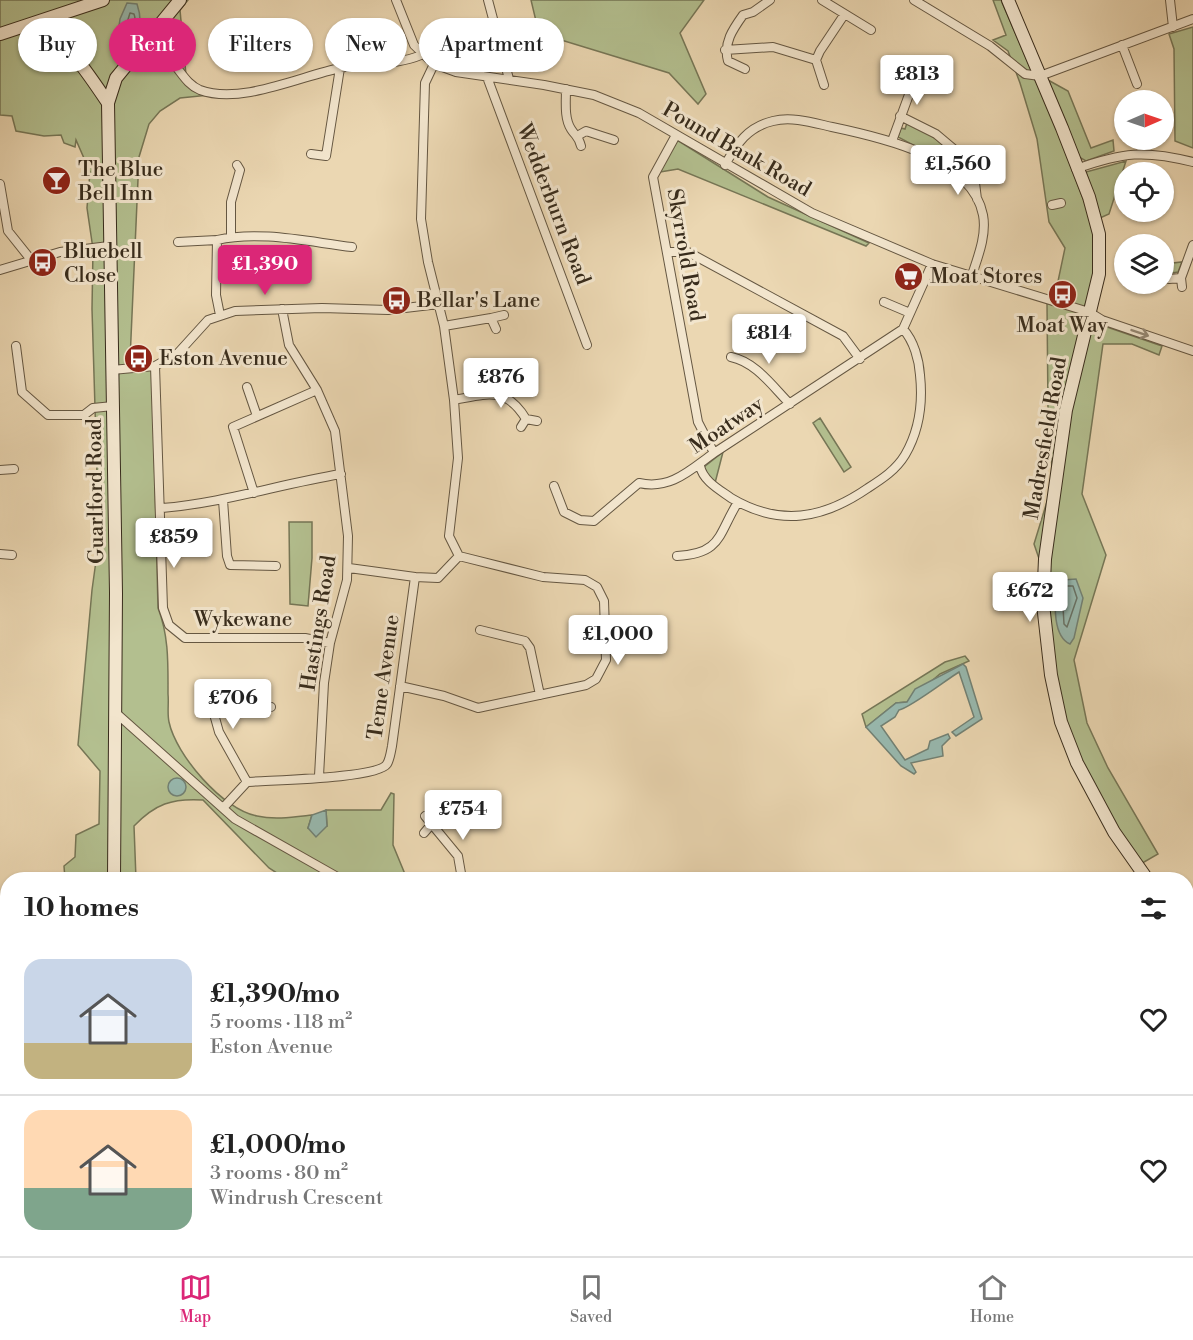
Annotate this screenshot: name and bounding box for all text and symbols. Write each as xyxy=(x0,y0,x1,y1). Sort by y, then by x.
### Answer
chip: Buy xyxy=(18,18,97,72)
chip: Rent xyxy=(109,18,196,72)
chip: Filters xyxy=(208,18,313,72)
chip: New xyxy=(325,18,407,72)
chip: Apartment xyxy=(419,18,564,72)
pin: £813 xyxy=(881,55,953,106)
text: £813 xyxy=(894,62,940,87)
north arrow xyxy=(1114,90,1174,150)
map controls xyxy=(1114,90,1174,294)
street label: Pound Bank Road xyxy=(658,97,816,203)
street label: Wedderburn Road xyxy=(510,119,596,289)
pin: £1,560 xyxy=(909,145,1007,196)
text: £1,560 xyxy=(925,152,991,177)
place label: The Blue Bell Inn xyxy=(77,157,163,207)
button: locate xyxy=(1114,162,1174,222)
bar icon: The Blue Bell Inn xyxy=(41,165,73,197)
street label: Skyrrold Road xyxy=(661,187,709,324)
button: layers xyxy=(1114,234,1174,294)
place label: Bluebell Close xyxy=(63,239,143,289)
pin: £1,390 xyxy=(216,245,314,296)
bus stop icon: Bluebell Close xyxy=(27,247,59,279)
text: £1,390 xyxy=(232,252,298,277)
supermarket icon: Moat Stores xyxy=(893,260,925,292)
place label: Moat Stores xyxy=(930,264,1043,290)
bus stop icon: Moat Way xyxy=(1046,278,1078,310)
bus stop icon: Bellar's Lane xyxy=(380,284,412,316)
place label: Bellar's Lane xyxy=(416,288,540,314)
place label: Moat Way xyxy=(1016,313,1108,339)
pin: £814 xyxy=(733,314,805,365)
text: £814 xyxy=(746,321,792,346)
one-way arrow xyxy=(1130,329,1149,340)
bus stop icon: Eston Avenue xyxy=(122,342,154,374)
place label: Eston Avenue xyxy=(159,346,288,372)
street label: Madresfield Road xyxy=(1019,355,1073,521)
pin: £876 xyxy=(465,358,537,409)
text: £876 xyxy=(477,365,525,390)
street label: Moatway xyxy=(685,391,769,460)
street label: Guarlford Road xyxy=(82,418,110,564)
pin: £859 xyxy=(138,518,210,569)
text: £859 xyxy=(150,525,198,550)
street label: Hastings Road xyxy=(295,553,343,693)
pin: £672 xyxy=(994,572,1066,623)
text: £672 xyxy=(1007,579,1053,604)
street label: Wykewane xyxy=(193,607,292,633)
street label: Teme Avenue xyxy=(362,613,406,741)
pin: £1,000 xyxy=(569,615,667,666)
text: £1,000 xyxy=(583,622,653,647)
pin: £706 xyxy=(197,679,269,730)
text: £706 xyxy=(208,686,258,711)
pin: £754 xyxy=(427,790,499,841)
text: £754 xyxy=(439,797,487,822)
text: 10 homes xyxy=(24,892,139,924)
icon: filters xyxy=(1137,892,1170,925)
text: £1,390/mo xyxy=(210,978,340,1010)
icon: home xyxy=(72,983,144,1055)
icon: heart xyxy=(1137,1003,1170,1036)
text: 5 rooms · 118 m² xyxy=(210,1010,352,1035)
text: Eston Avenue xyxy=(210,1035,333,1060)
text: £1,000/mo xyxy=(210,1129,346,1161)
icon: home xyxy=(72,1134,144,1206)
icon: heart xyxy=(1137,1154,1170,1187)
text: 3 rooms · 80 m² xyxy=(210,1161,348,1186)
text: Windrush Crescent xyxy=(210,1186,383,1211)
tab: Map xyxy=(179,1271,212,1327)
tab: Saved xyxy=(570,1271,612,1327)
tab: Home xyxy=(970,1271,1014,1327)

